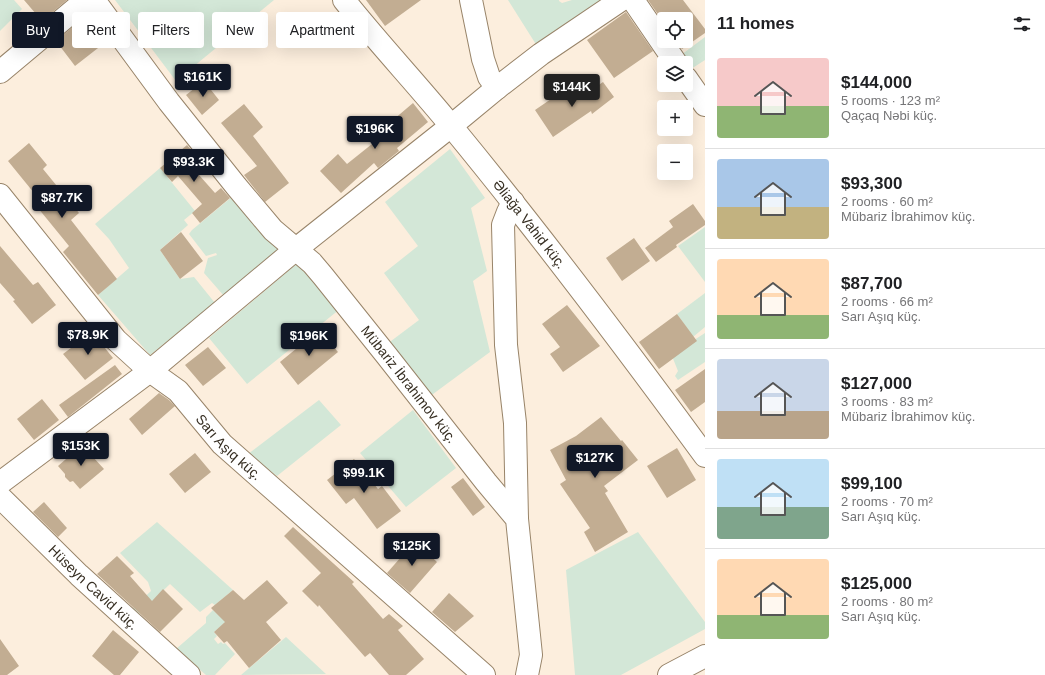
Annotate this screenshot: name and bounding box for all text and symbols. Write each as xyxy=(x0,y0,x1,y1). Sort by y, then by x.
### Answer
chip: Buy xyxy=(12,12,64,48)
chip: Rent xyxy=(72,12,130,48)
chip: Filters xyxy=(138,12,204,48)
chip: New xyxy=(212,12,268,48)
chip: Apartment xyxy=(276,12,368,48)
map controls xyxy=(657,12,693,180)
button: locate xyxy=(657,12,693,48)
icon: filters xyxy=(1011,13,1033,35)
text: 11 homes xyxy=(717,14,795,33)
button: layers xyxy=(657,56,693,92)
pin: $161K xyxy=(175,64,231,98)
text: $161K xyxy=(184,69,222,84)
text: $144,000 xyxy=(841,73,912,92)
pin: $144K xyxy=(544,74,600,108)
icon: home xyxy=(749,74,797,122)
text: $144K xyxy=(553,79,591,94)
text: 5 rooms · 123 m² xyxy=(841,93,940,108)
button: + xyxy=(657,100,693,136)
text: Qaçaq Nəbi küç. xyxy=(841,108,937,123)
pin: $196K xyxy=(347,116,403,150)
text: $196K xyxy=(356,121,394,136)
button: − xyxy=(657,144,693,180)
pin: $93.3K xyxy=(161,149,227,183)
text: $93.3K xyxy=(173,154,215,169)
text: $93,300 xyxy=(841,174,902,193)
icon: home xyxy=(749,175,797,223)
street label: Əliağa Vahid küç. xyxy=(490,176,569,272)
pin: $87.7K xyxy=(29,185,95,219)
text: $87.7K xyxy=(41,190,83,205)
text: 2 rooms · 60 m² xyxy=(841,194,933,209)
text: Mübariz İbrahimov küç. xyxy=(841,209,975,224)
text: $87,700 xyxy=(841,274,902,293)
icon: home xyxy=(749,275,797,323)
text: 2 rooms · 66 m² xyxy=(841,294,933,309)
text: Sarı Aşıq küç. xyxy=(841,309,921,324)
pin: $78.9K xyxy=(55,322,121,356)
street label: Mübariz İbrahimov küç. xyxy=(358,322,460,446)
pin: $196K xyxy=(281,323,337,357)
text: $78.9K xyxy=(67,327,109,342)
text: $196K xyxy=(290,328,328,343)
text: $127,000 xyxy=(841,374,912,393)
icon: home xyxy=(749,375,797,423)
text: 3 rooms · 83 m² xyxy=(841,394,933,409)
text: Mübariz İbrahimov küç. xyxy=(841,409,975,424)
street label: Sarı Aşıq küç. xyxy=(193,411,265,483)
pin: $153K xyxy=(53,433,109,467)
text: $153K xyxy=(62,438,100,453)
pin: $127K xyxy=(567,445,623,479)
text: $127K xyxy=(576,450,614,465)
pin: $99.1K xyxy=(331,460,397,494)
text: $99.1K xyxy=(343,465,385,480)
text: $99,100 xyxy=(841,474,902,493)
icon: home xyxy=(749,475,797,523)
text: 2 rooms · 70 m² xyxy=(841,494,933,509)
text: Sarı Aşıq küç. xyxy=(841,509,921,524)
pin: $125K xyxy=(384,533,440,567)
text: $125K xyxy=(393,538,431,553)
street label: Hüseyn Cavid küç. xyxy=(45,542,142,633)
text: $125,000 xyxy=(841,574,912,593)
icon: home xyxy=(749,575,797,623)
text: 2 rooms · 80 m² xyxy=(841,594,933,609)
text: Sarı Aşıq küç. xyxy=(841,609,921,624)

